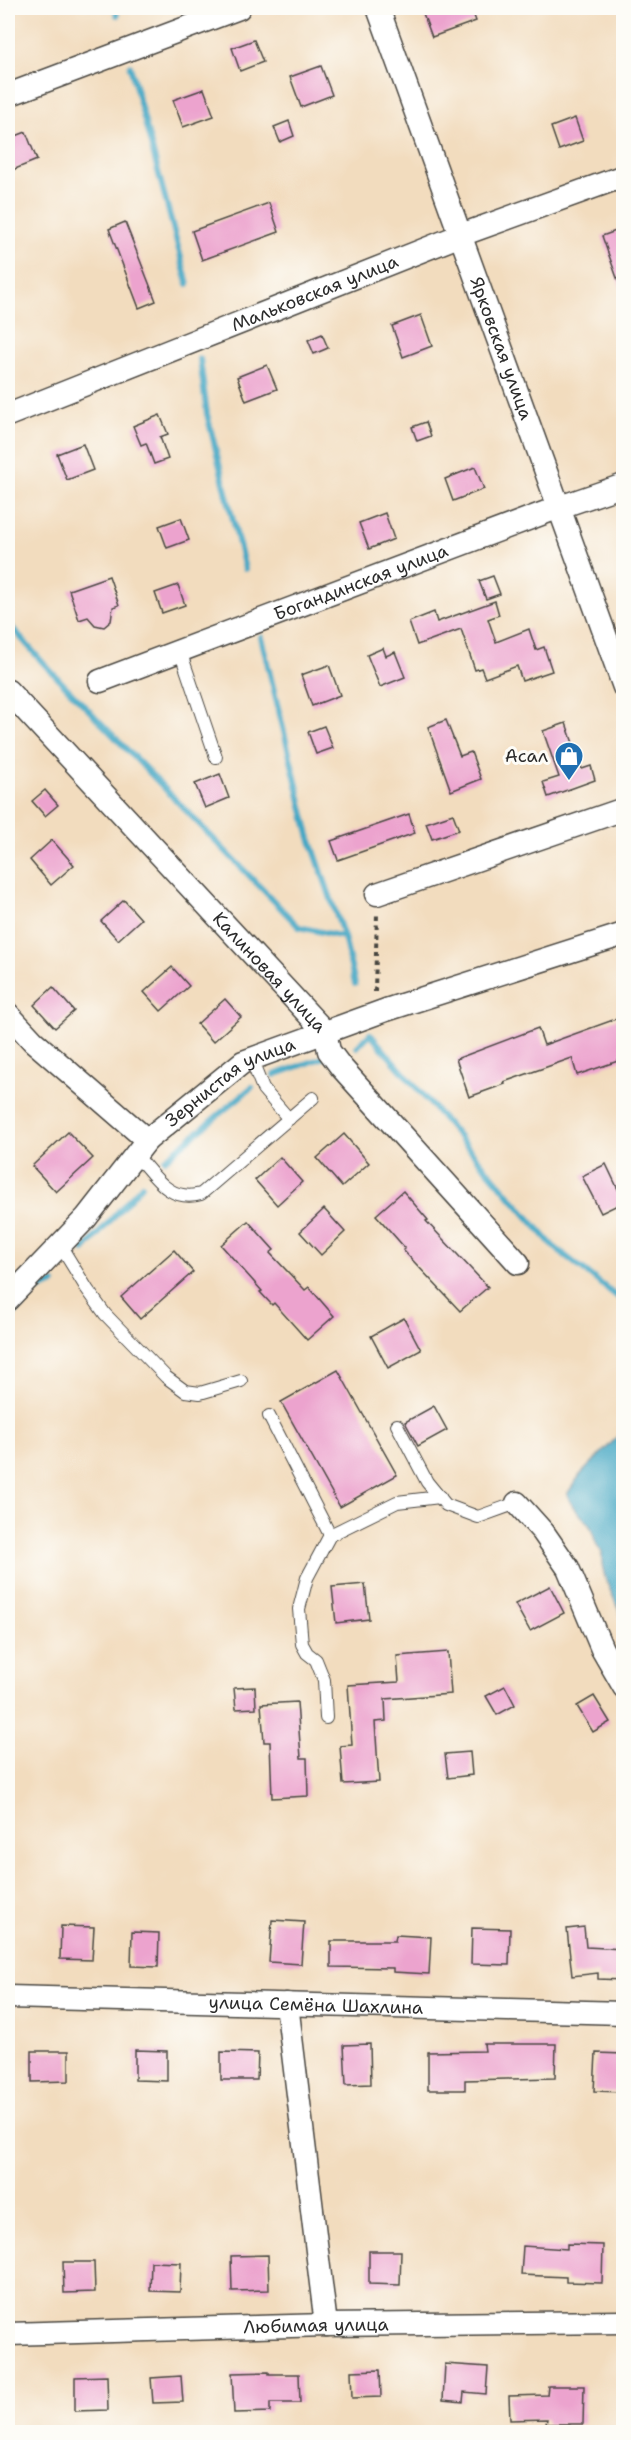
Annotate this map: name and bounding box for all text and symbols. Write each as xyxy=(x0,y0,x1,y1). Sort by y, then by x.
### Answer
street label: Мальковская улица xyxy=(228,249,402,337)
street label: Ярковская улица xyxy=(464,274,538,423)
street label: Богандинская улица xyxy=(270,538,451,626)
shop icon: Асал xyxy=(553,740,585,782)
place label: Асал xyxy=(505,744,548,768)
street label: Калиновая улица xyxy=(207,907,332,1038)
street label: Зернистая улица xyxy=(160,1032,299,1133)
street label: улица Семёна Шахлина xyxy=(208,1990,423,2020)
street label: Любимая улица xyxy=(243,2312,389,2339)

